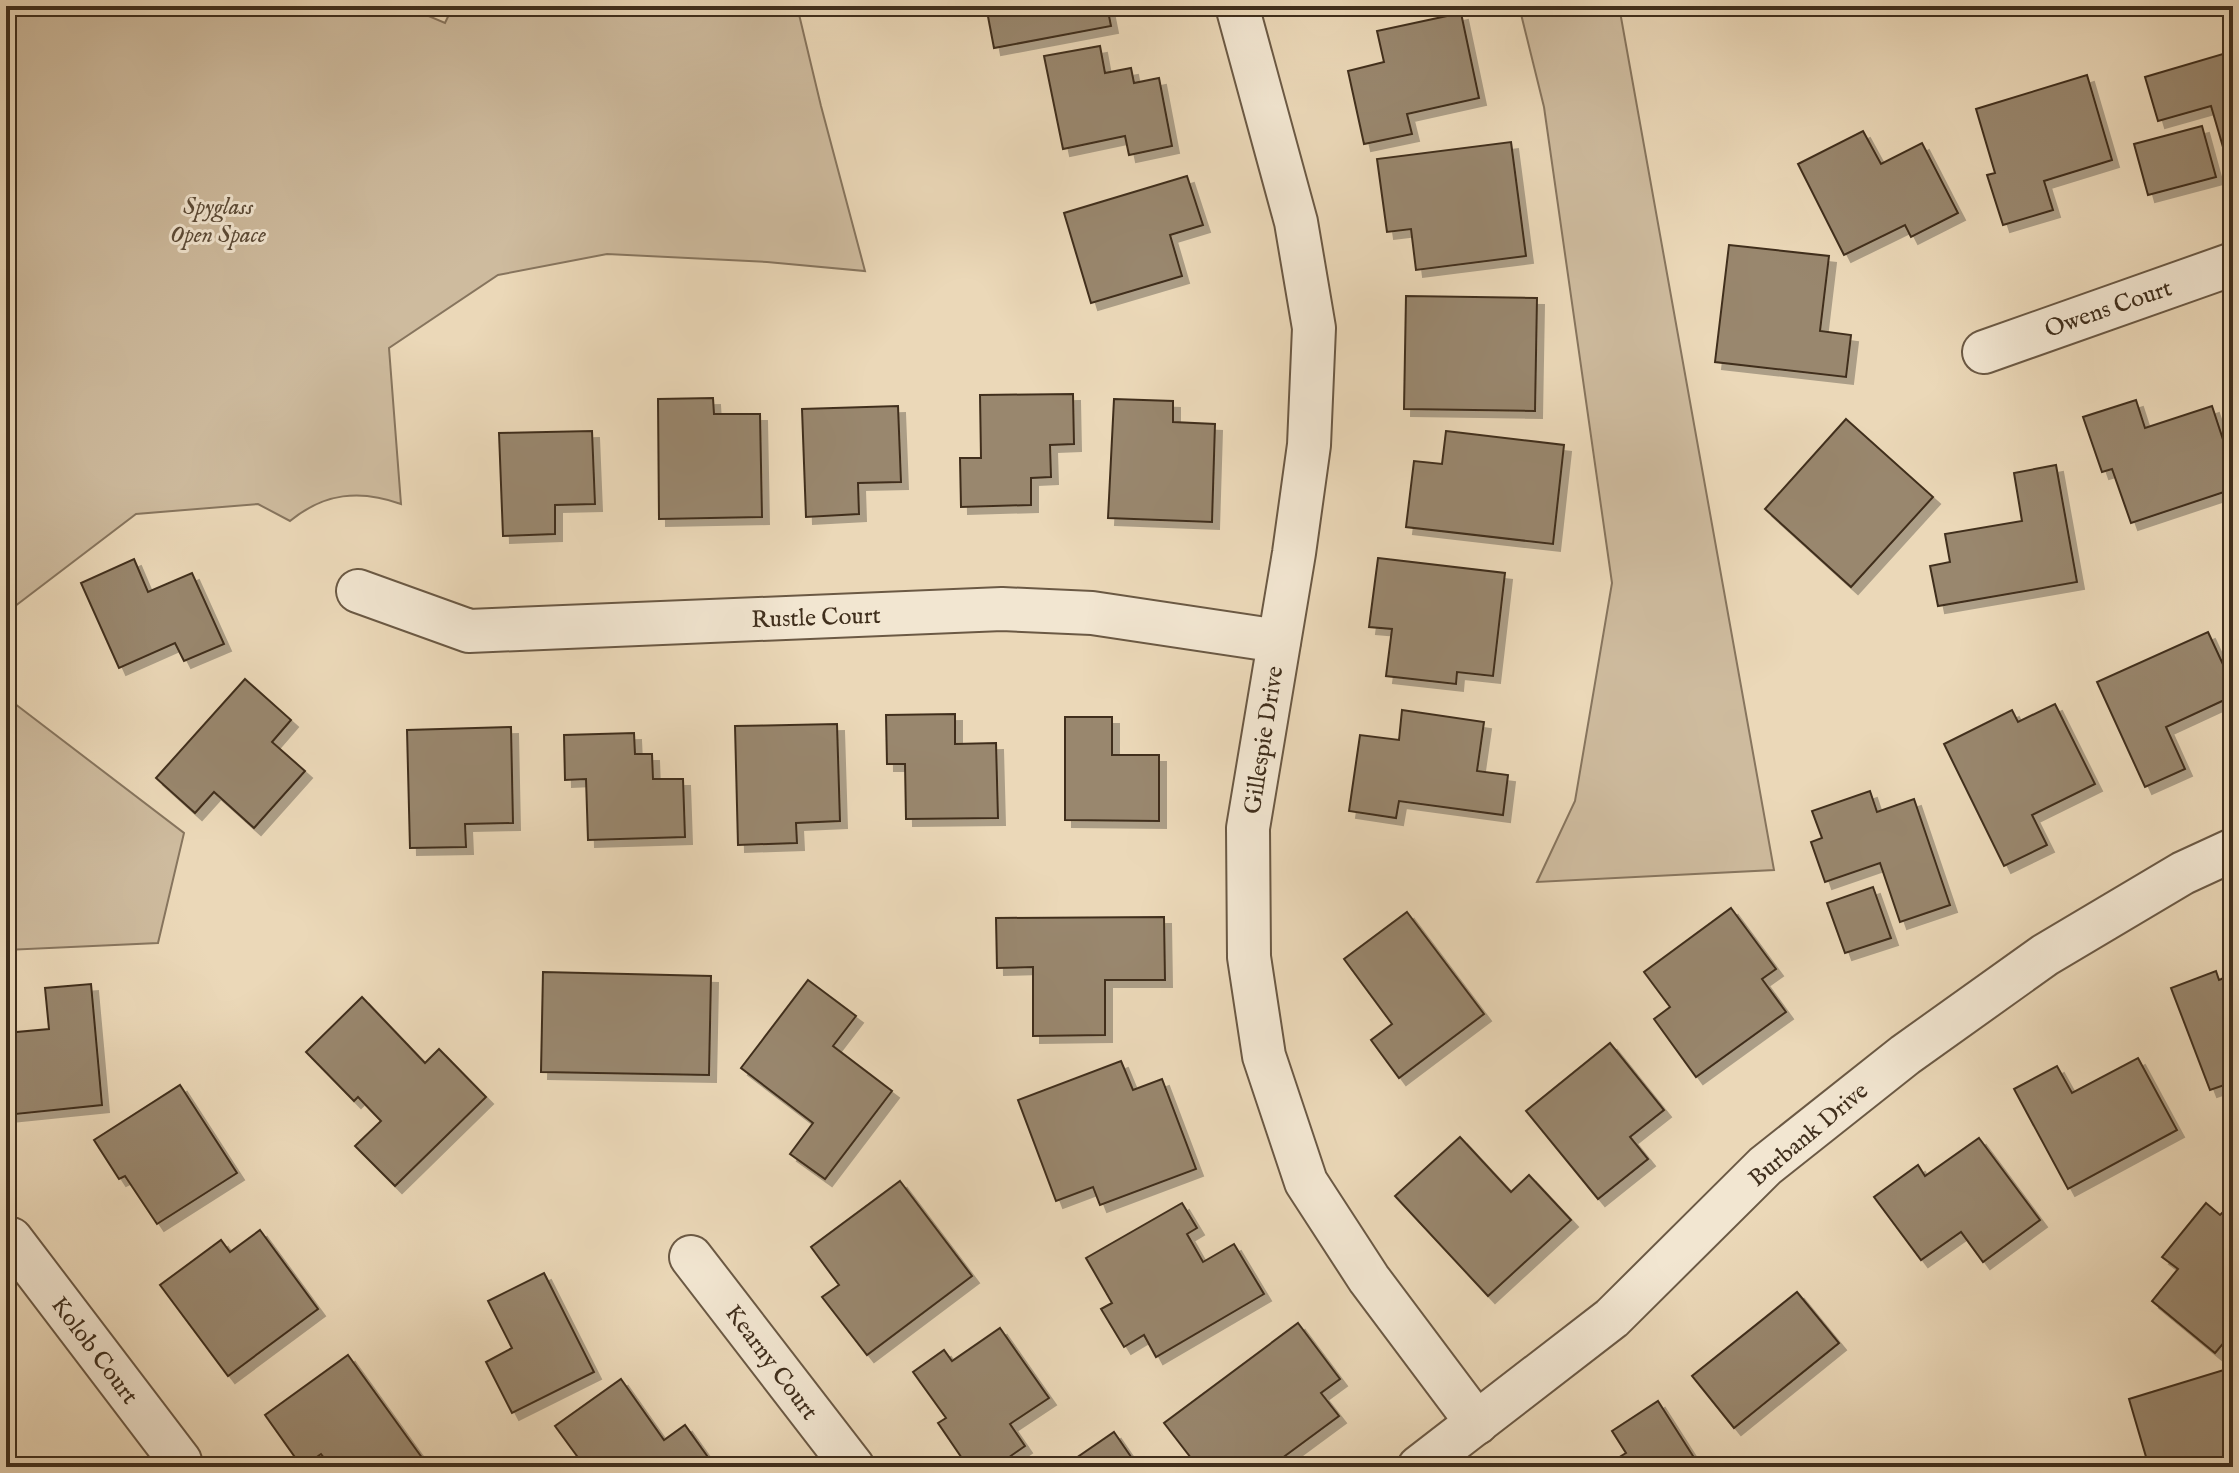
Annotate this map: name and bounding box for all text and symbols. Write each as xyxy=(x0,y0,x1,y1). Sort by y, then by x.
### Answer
park label: Spyglass Open Space xyxy=(170,192,266,251)
street label: Owens Court xyxy=(2041,273,2176,346)
street label: Rustle Court xyxy=(751,601,881,636)
street label: Gillespie Drive xyxy=(1237,664,1291,816)
street label: Burbank Drive xyxy=(1743,1076,1875,1194)
street label: Kolob Court xyxy=(43,1291,144,1411)
street label: Kearny Court xyxy=(717,1299,824,1427)

